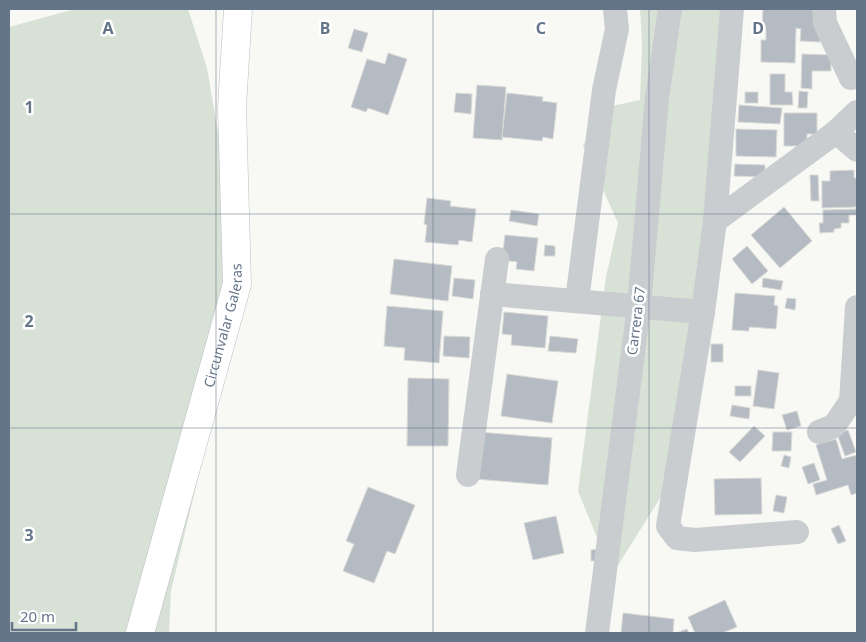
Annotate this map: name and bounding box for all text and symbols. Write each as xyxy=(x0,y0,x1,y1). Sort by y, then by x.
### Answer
text: A xyxy=(102,17,114,39)
text: B xyxy=(320,17,330,39)
text: C xyxy=(536,17,546,39)
text: D xyxy=(752,17,764,39)
text: 1 xyxy=(24,96,34,118)
street label: Circunvalar Galeras xyxy=(199,263,246,390)
street label: Carrera 67 xyxy=(622,286,649,356)
text: 2 xyxy=(24,310,34,332)
text: 3 xyxy=(24,524,34,546)
scale bar xyxy=(12,600,76,632)
text: 20 m xyxy=(20,606,55,626)

